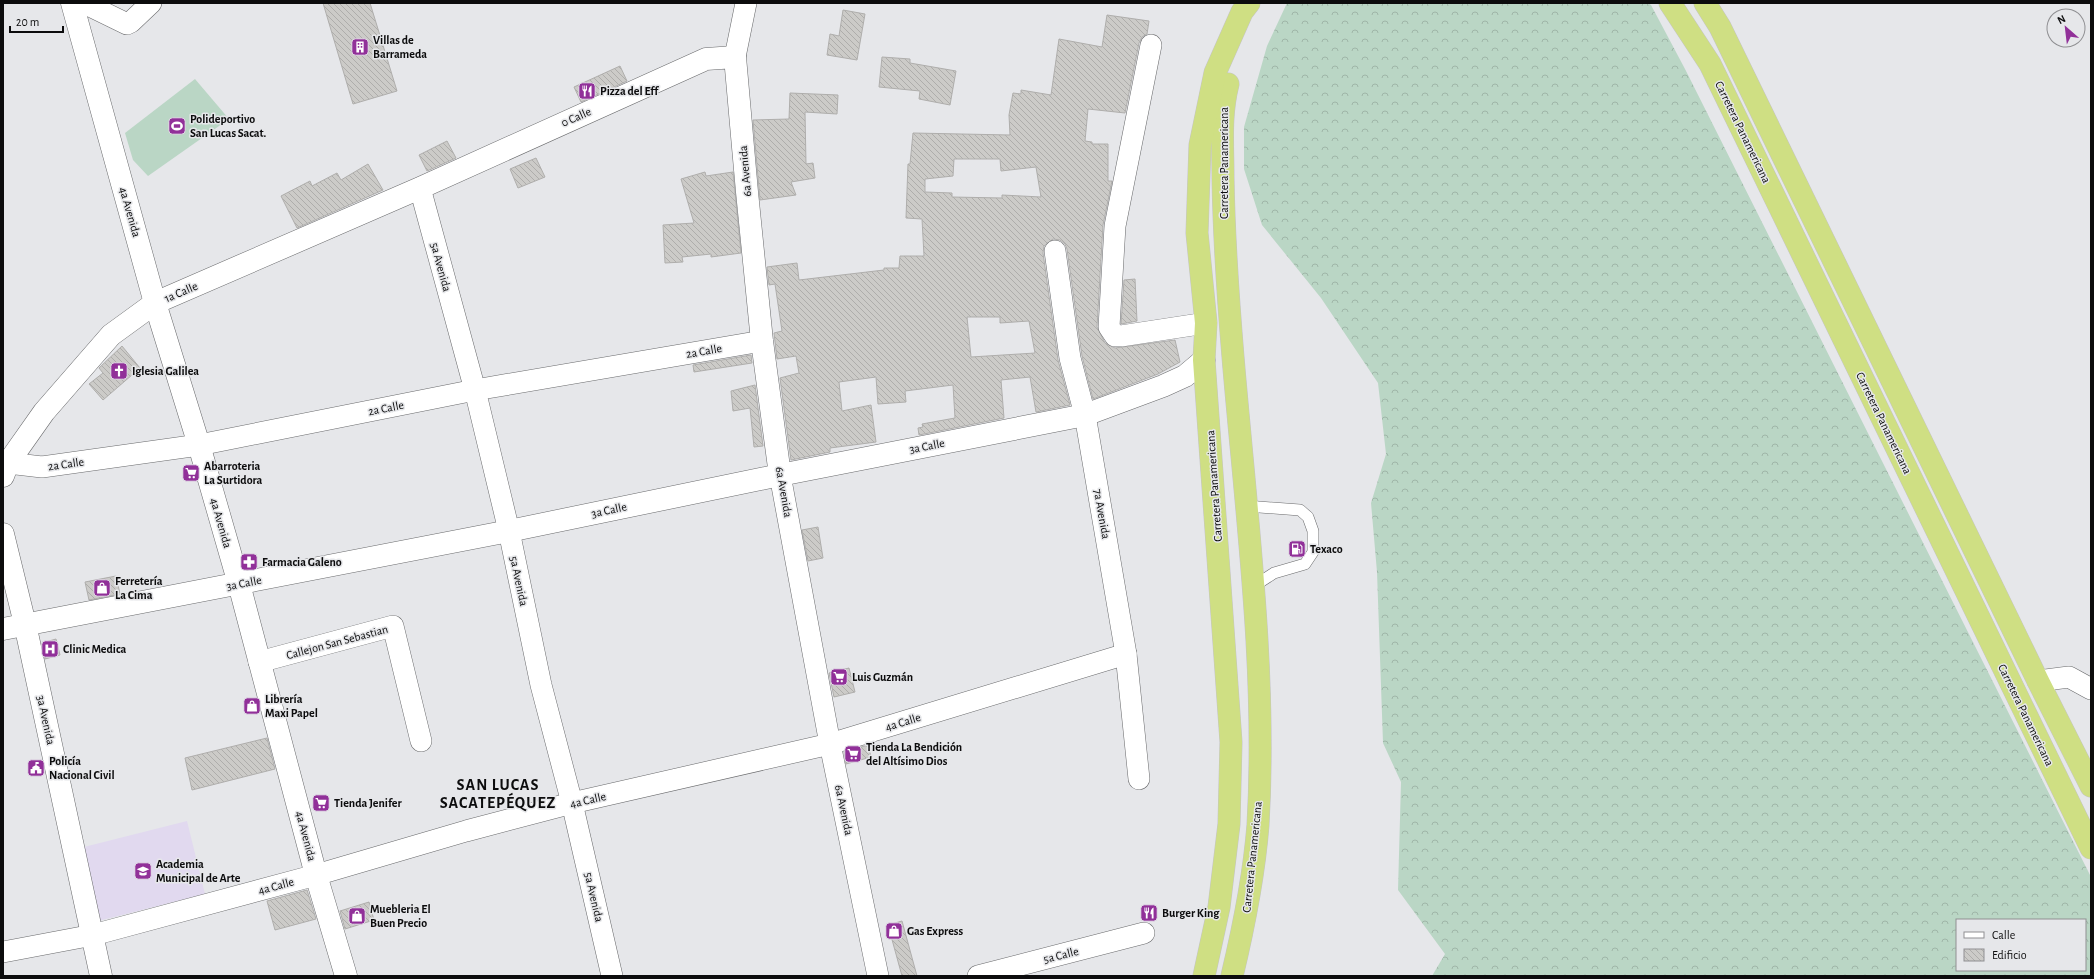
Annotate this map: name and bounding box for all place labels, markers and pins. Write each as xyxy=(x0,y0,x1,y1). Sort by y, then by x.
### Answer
place label: Villas de Barrameda xyxy=(373,34,427,60)
building icon: Villas de Barrameda xyxy=(350,37,370,57)
restaurant icon: Pizza del Eff xyxy=(577,81,597,101)
place label: Pizza del Eff xyxy=(600,85,659,97)
place label: Polideportivo San Lucas Sacat. xyxy=(190,113,266,139)
sports icon: Polideportivo San Lucas Sacat. xyxy=(167,116,187,136)
church icon: Iglesia Galilea xyxy=(109,361,129,381)
place label: Iglesia Galilea xyxy=(132,365,199,377)
place label: Abarroteria La Surtidora xyxy=(204,460,263,486)
supermarket icon: Abarroteria La Surtidora xyxy=(181,463,201,483)
fuel station icon: Texaco xyxy=(1287,539,1307,559)
place label: Texaco xyxy=(1310,543,1343,555)
pharmacy icon: Farmacia Galeno xyxy=(239,552,259,572)
place label: Farmacia Galeno xyxy=(262,556,342,568)
place label: Ferretería La Cima xyxy=(115,575,163,601)
shop icon: Ferretería La Cima xyxy=(92,578,112,598)
hospital icon: Clinic Medica xyxy=(40,639,60,659)
place label: Clinic Medica xyxy=(63,643,126,655)
supermarket icon: Luis Guzmán xyxy=(829,667,849,687)
place label: Luis Guzmán xyxy=(852,671,913,683)
place label: Librería Maxi Papel xyxy=(265,693,318,719)
shop icon: Librería Maxi Papel xyxy=(242,696,262,716)
place label: Tienda La Bendición del Altísimo Dios xyxy=(866,741,962,767)
supermarket icon: Tienda La Bendición del Altísimo Dios xyxy=(843,744,863,764)
place label: Policía Nacional Civil xyxy=(49,755,115,781)
public building icon: Policía Nacional Civil xyxy=(26,758,46,778)
supermarket icon: Tienda Jenifer xyxy=(311,793,331,813)
place label: Tienda Jenifer xyxy=(334,797,402,809)
place label: Academia Municipal de Arte xyxy=(156,858,241,884)
school or university icon: Academia Municipal de Arte xyxy=(133,861,153,881)
place label: Muebleria El Buen Precio xyxy=(370,903,431,929)
restaurant icon: Burger King xyxy=(1139,903,1159,923)
shop icon: Muebleria El Buen Precio xyxy=(347,906,367,926)
place label: Burger King xyxy=(1162,907,1220,919)
shop icon: Gas Express xyxy=(884,921,904,941)
place label: Gas Express xyxy=(907,925,963,937)

